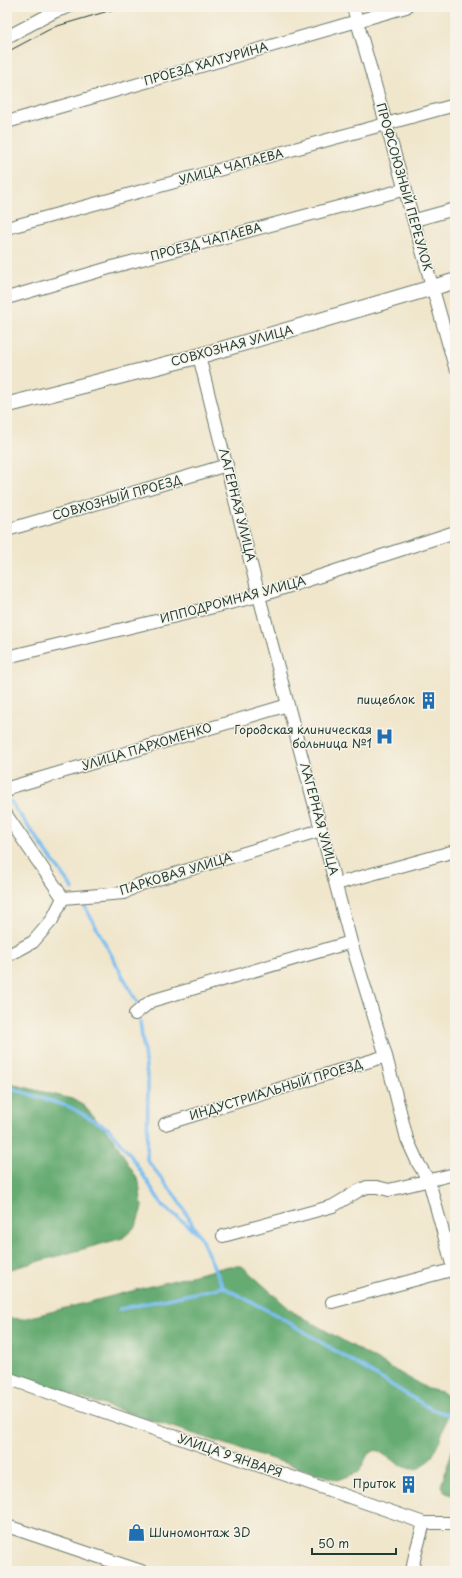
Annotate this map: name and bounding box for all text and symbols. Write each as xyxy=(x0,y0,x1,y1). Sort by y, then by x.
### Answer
street label: ПРОЕЗД ХАЛТУРИНА xyxy=(142,37,270,89)
street label: ПРОФСОЮЗНЫЙ ПЕРЕУЛОК xyxy=(372,101,438,273)
street label: УЛИЦА ЧАПАЕВА xyxy=(176,143,286,189)
street label: ПРОЕЗД ЧАПАЕВА xyxy=(148,217,264,265)
street label: СОВХОЗНАЯ УЛИЦА xyxy=(169,320,295,370)
street label: ЛАГЕРНАЯ УЛИЦА xyxy=(215,446,261,563)
street label: СОВХОЗНЫЙ ПРОЕЗД xyxy=(50,470,184,524)
street label: ИППОДРОМНАЯ УЛИЦА xyxy=(158,571,308,627)
place label: пищеблок xyxy=(356,690,416,708)
building icon: пищеблок xyxy=(418,690,438,710)
street label: УЛИЦА ПАРХОМЕНКО xyxy=(79,718,214,774)
place label: Городская клиническая больница №1 xyxy=(234,720,372,752)
hospital icon: Городская клиническая больница №1 xyxy=(375,727,395,747)
street label: ЛАГЕРНАЯ УЛИЦА xyxy=(296,760,344,877)
street label: ПАРКОВАЯ УЛИЦА xyxy=(117,847,234,899)
street label: ИНДУСТРИАЛЬНЫЙ ПРОЕЗД xyxy=(187,1054,364,1124)
street label: УЛИЦА 9 ЯНВАРЯ xyxy=(176,1429,285,1481)
place label: Приток xyxy=(353,1474,397,1492)
building icon: Приток xyxy=(399,1474,419,1494)
shop icon: Шиномонтаж 3D xyxy=(126,1523,146,1543)
place label: Шиномонтаж 3D xyxy=(149,1523,251,1541)
scale bar xyxy=(312,1530,396,1556)
text: 50 m xyxy=(318,1534,349,1552)

